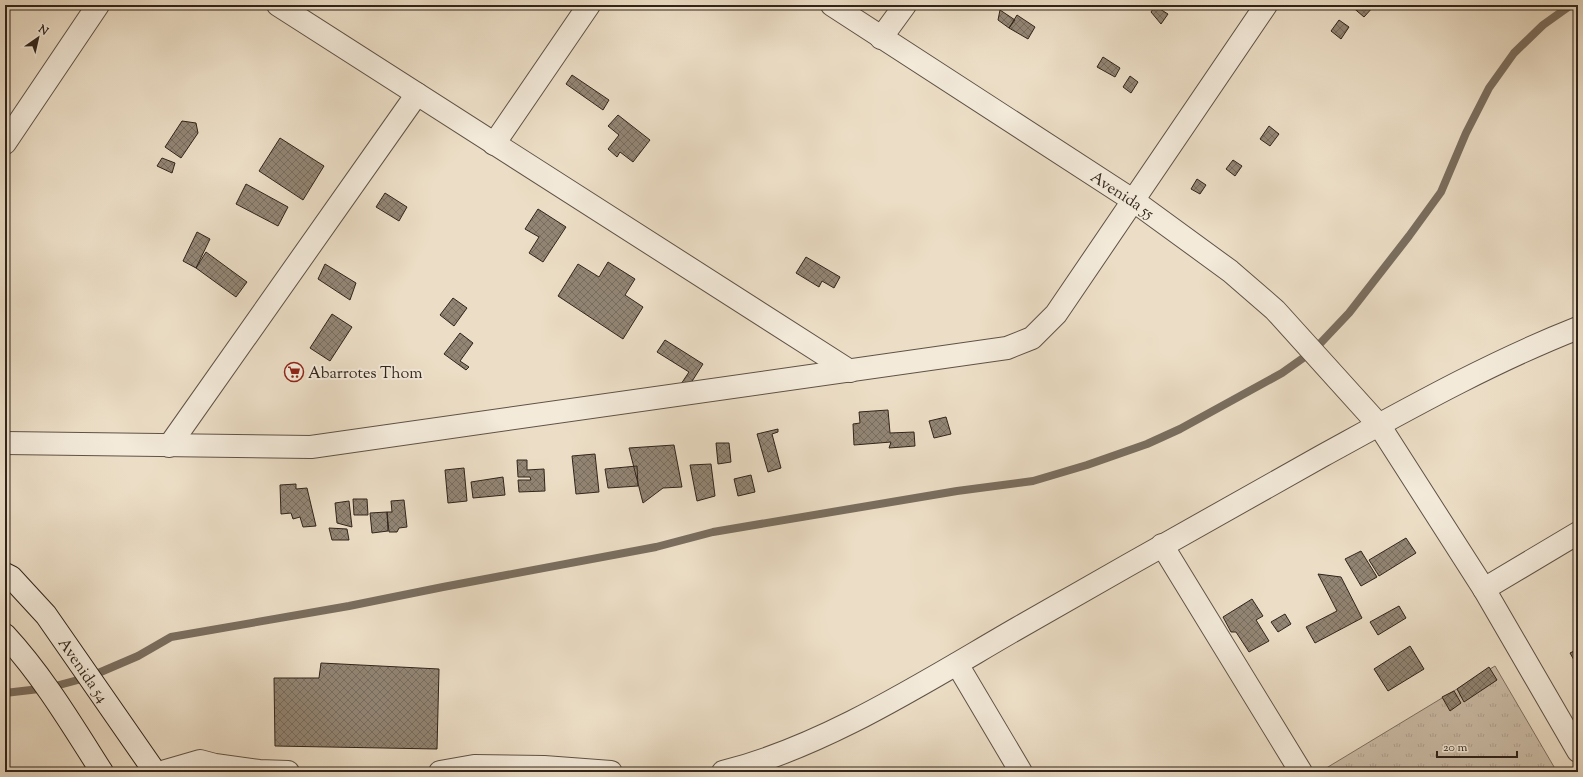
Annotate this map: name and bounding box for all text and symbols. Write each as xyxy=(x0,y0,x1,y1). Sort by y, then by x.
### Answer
north arrow xyxy=(18,18,58,58)
text: N xyxy=(34,21,51,40)
street label: Avenida 55 xyxy=(1085,167,1158,226)
supermarket icon: Abarrotes Thom xyxy=(283,361,305,383)
place label: Abarrotes Thom xyxy=(308,363,423,386)
street label: Avenida 54 xyxy=(51,634,113,708)
scale bar xyxy=(1437,733,1517,759)
text: 20 m xyxy=(1443,739,1468,757)

